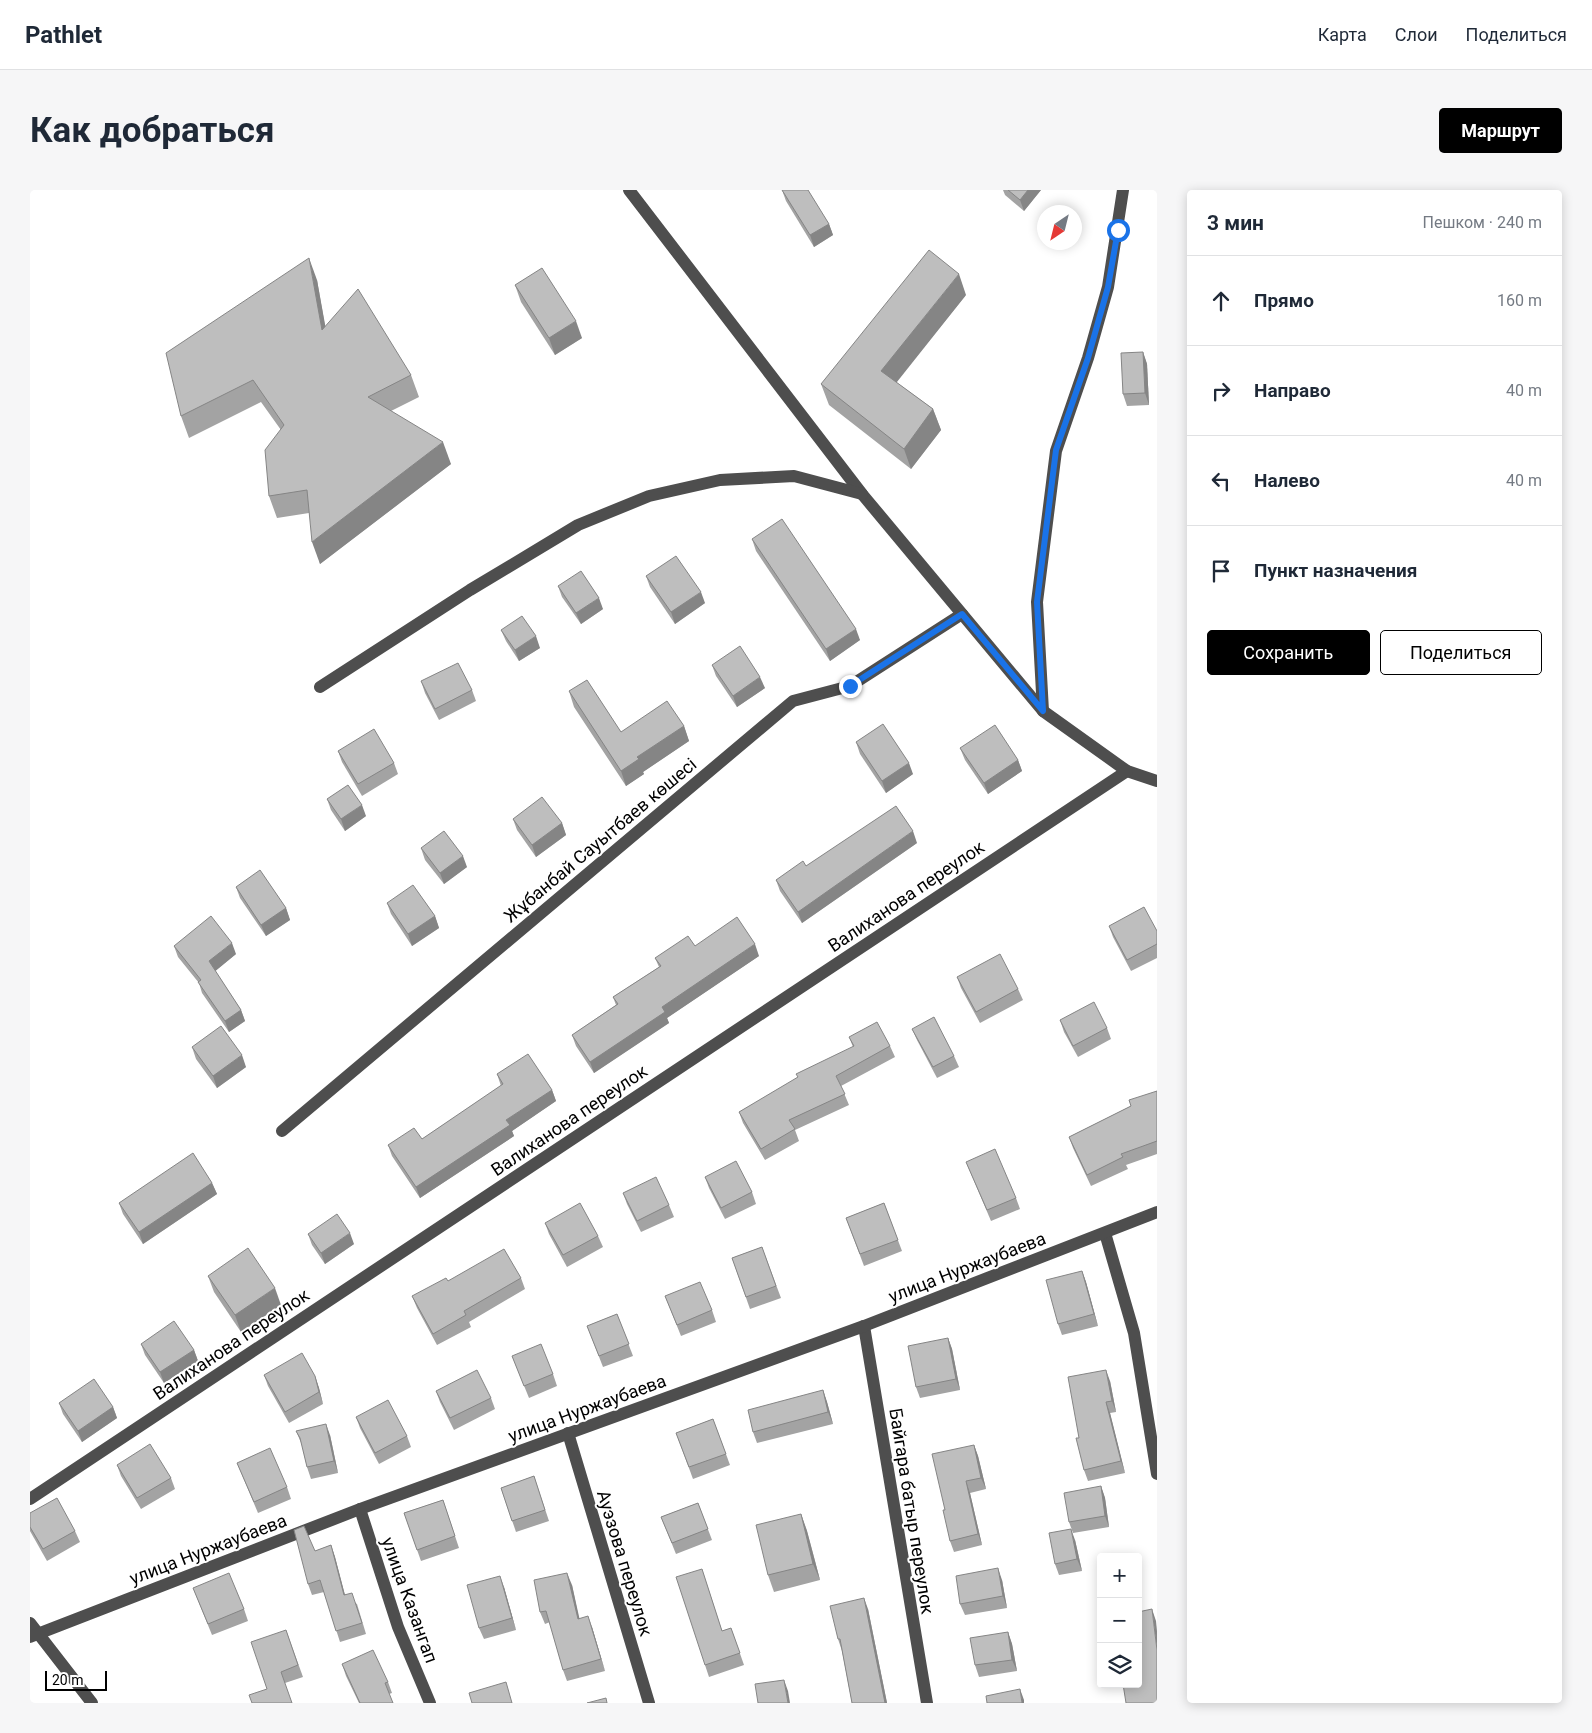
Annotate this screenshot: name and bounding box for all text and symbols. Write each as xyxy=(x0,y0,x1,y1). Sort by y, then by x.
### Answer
text: Pathlet xyxy=(25,21,102,49)
text: Карта xyxy=(1318,24,1367,45)
text: Слои xyxy=(1395,24,1438,45)
text: Поделиться xyxy=(1466,24,1567,45)
button: Маршрут xyxy=(1439,108,1562,153)
text: Как добраться xyxy=(30,110,275,151)
north arrow xyxy=(1037,205,1082,250)
text: 3 мин xyxy=(1207,211,1264,235)
text: Пешком · 240 m xyxy=(1423,213,1542,232)
route start xyxy=(1107,219,1130,242)
icon: ahead xyxy=(1207,287,1235,315)
text: Прямо xyxy=(1254,289,1314,312)
text: 160 m xyxy=(1497,291,1542,310)
icon: right xyxy=(1207,377,1235,405)
text: Направо xyxy=(1254,379,1331,402)
text: 40 m xyxy=(1506,381,1542,400)
icon: left xyxy=(1207,467,1235,495)
text: Налево xyxy=(1254,469,1320,492)
text: 40 m xyxy=(1506,471,1542,490)
icon: arrive xyxy=(1207,557,1235,585)
text: Пункт назначения xyxy=(1254,559,1417,582)
button: Сохранить xyxy=(1207,630,1370,675)
button: Поделиться xyxy=(1380,630,1542,675)
route end xyxy=(839,675,862,698)
street label: Жұбанбай Сауытбаев көшесі xyxy=(500,753,700,927)
street label: Валиханова переулок xyxy=(824,836,988,956)
street label: Валиханова переулок xyxy=(487,1060,651,1180)
street label: улица Нуржаубаева xyxy=(885,1227,1049,1307)
street label: Валиханова переулок xyxy=(149,1284,313,1404)
street label: улица Нуржаубаева xyxy=(505,1370,669,1446)
street label: Байгара батыр переулок xyxy=(885,1407,939,1616)
street label: Ауэзова переулок xyxy=(593,1487,657,1639)
street label: улица Нуржаубаева xyxy=(126,1509,290,1589)
street label: улица Казангап xyxy=(378,1534,442,1666)
map controls xyxy=(1097,1553,1142,1688)
button: + xyxy=(1097,1553,1142,1598)
button: − xyxy=(1097,1598,1142,1643)
button: layers xyxy=(1097,1643,1142,1688)
scale bar xyxy=(45,1668,108,1691)
text: 20 m xyxy=(52,1672,84,1688)

